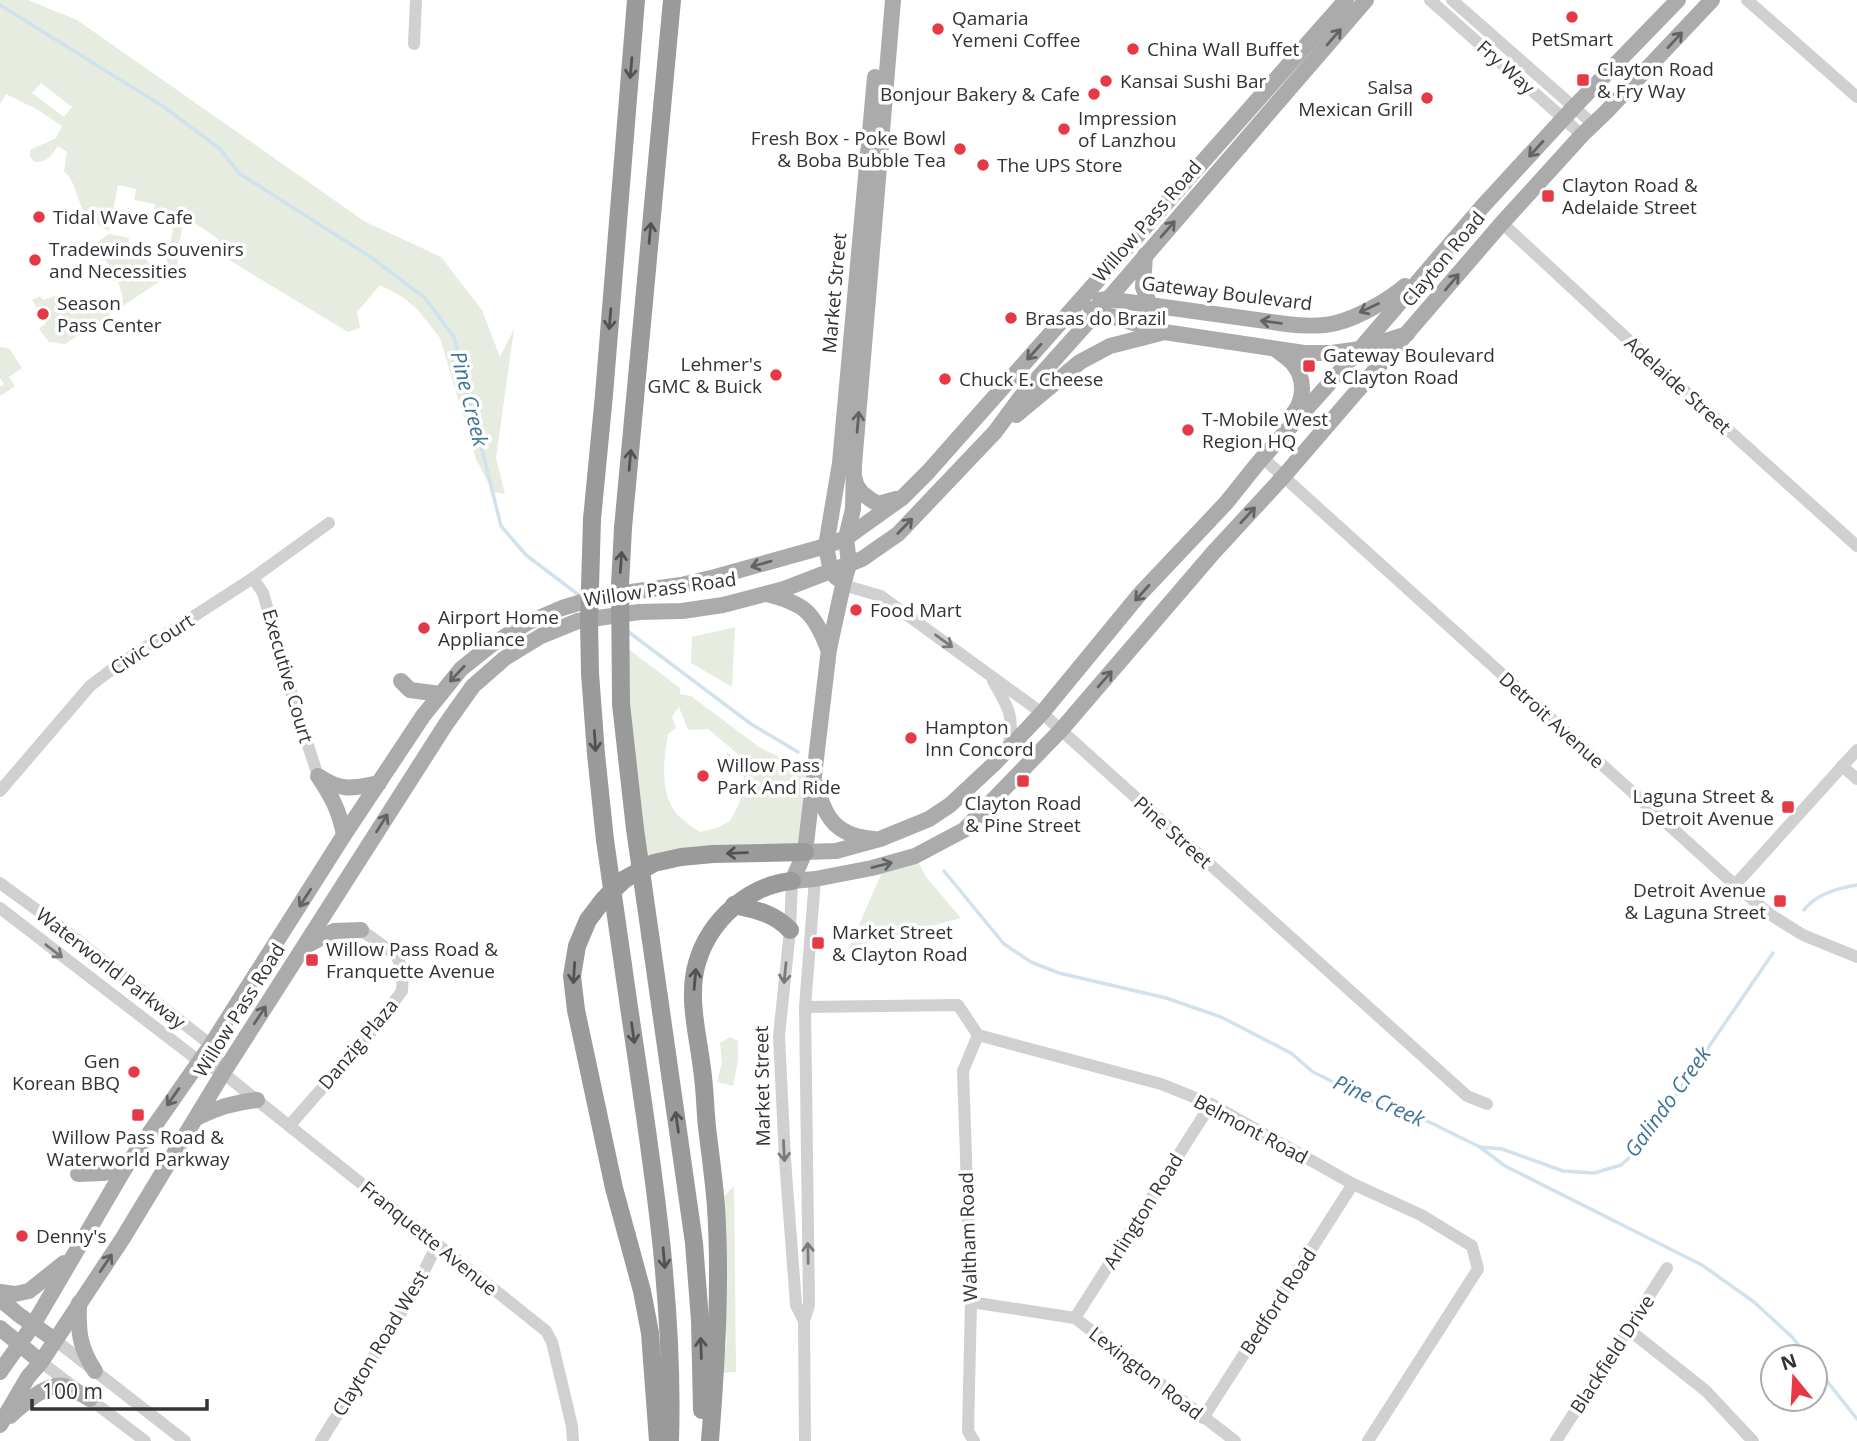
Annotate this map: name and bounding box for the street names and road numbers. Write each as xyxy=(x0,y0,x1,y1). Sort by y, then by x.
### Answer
street label: Fry Way xyxy=(1471,34,1541,100)
street label: Willow Pass Road xyxy=(1087,155,1207,287)
street label: Clayton Road xyxy=(1395,206,1491,312)
street label: Market Street xyxy=(816,231,852,354)
street label: Gateway Boulevard xyxy=(1140,270,1314,316)
street label: Adelaide Street xyxy=(1619,330,1737,440)
street label: Willow Pass Road xyxy=(582,565,738,613)
street label: Executive Court xyxy=(256,606,320,746)
street label: Civic Court xyxy=(105,607,199,681)
street label: Detroit Avenue xyxy=(1494,666,1610,774)
street label: Pine Street xyxy=(1128,790,1218,874)
street label: Waterworld Parkway xyxy=(31,901,192,1035)
street label: Willow Pass Road xyxy=(187,938,291,1082)
street label: Danzig Plaza xyxy=(312,993,404,1095)
street label: Market Street xyxy=(748,1025,776,1147)
street label: Belmont Road xyxy=(1190,1088,1312,1170)
street label: Arlington Road xyxy=(1097,1148,1189,1274)
street label: Waltham Road xyxy=(953,1172,983,1302)
street label: Franquette Avenue xyxy=(355,1175,503,1301)
street label: Bedford Road xyxy=(1234,1243,1322,1359)
street label: Clayton Road West xyxy=(326,1265,434,1421)
street label: Blackfield Drive xyxy=(1564,1290,1660,1418)
street label: Lexington Road xyxy=(1084,1320,1208,1426)

